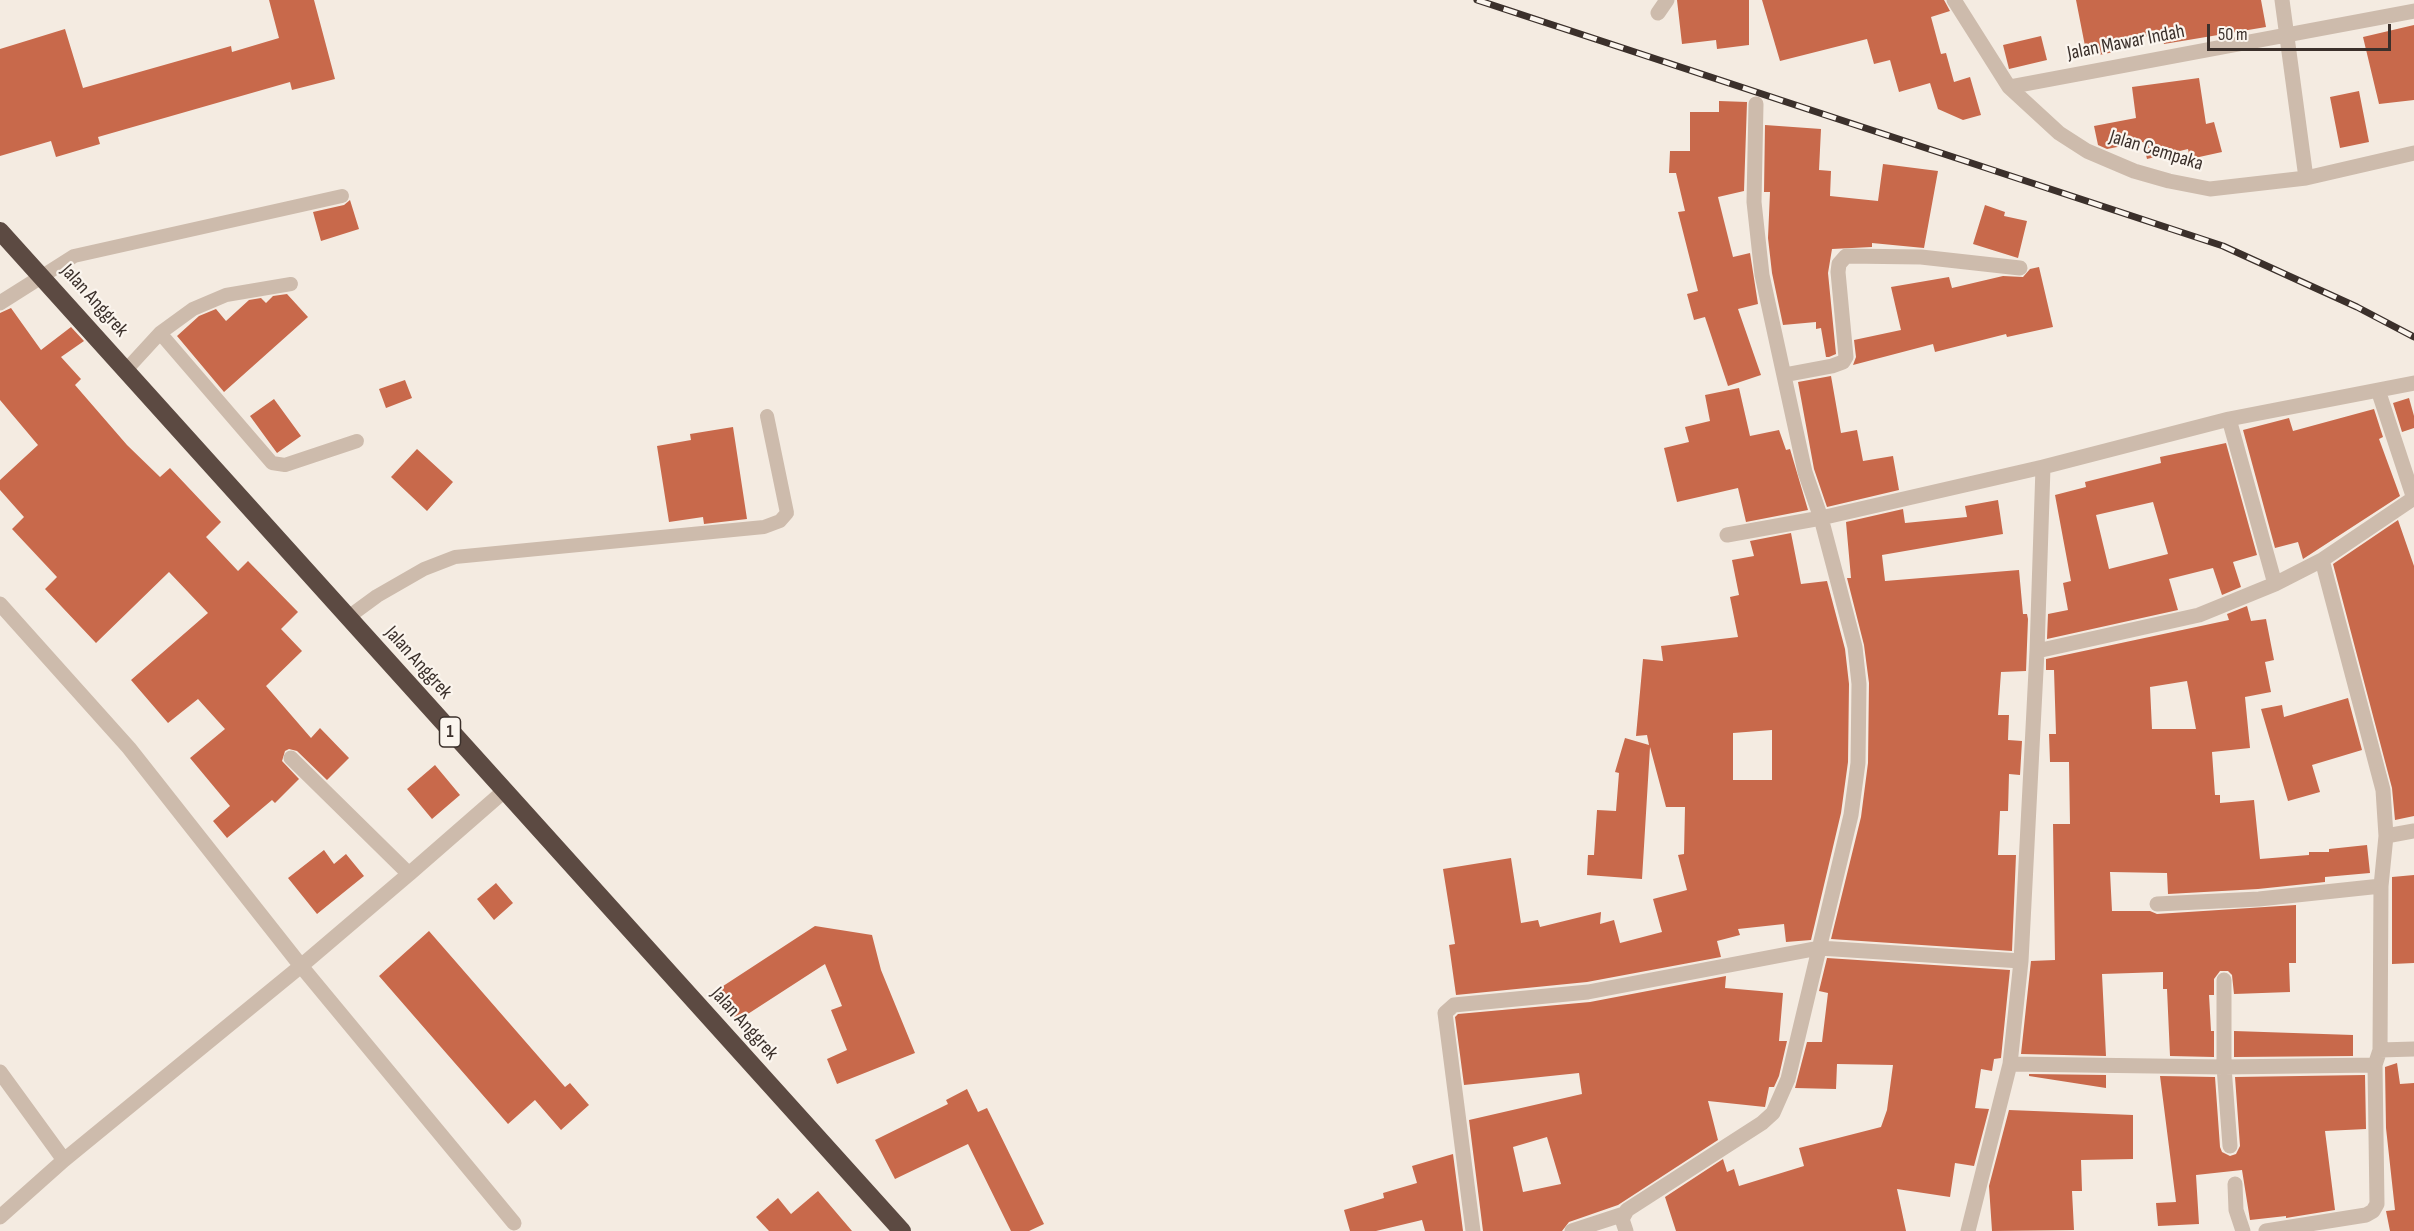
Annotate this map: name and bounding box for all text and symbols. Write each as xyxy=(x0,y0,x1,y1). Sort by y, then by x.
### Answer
scale bar xyxy=(2210,12,2394,50)
street label: Jalan Mawar Indah xyxy=(2065,20,2187,66)
text: 50 m xyxy=(2218,24,2248,45)
street label: Jalan Cempaka xyxy=(2106,125,2206,177)
street label: Jalan Anggrek xyxy=(55,260,133,342)
street label: Jalan Anggrek xyxy=(379,622,457,704)
road number: 1 xyxy=(440,717,460,747)
street label: Jalan Anggrek xyxy=(705,983,783,1065)

